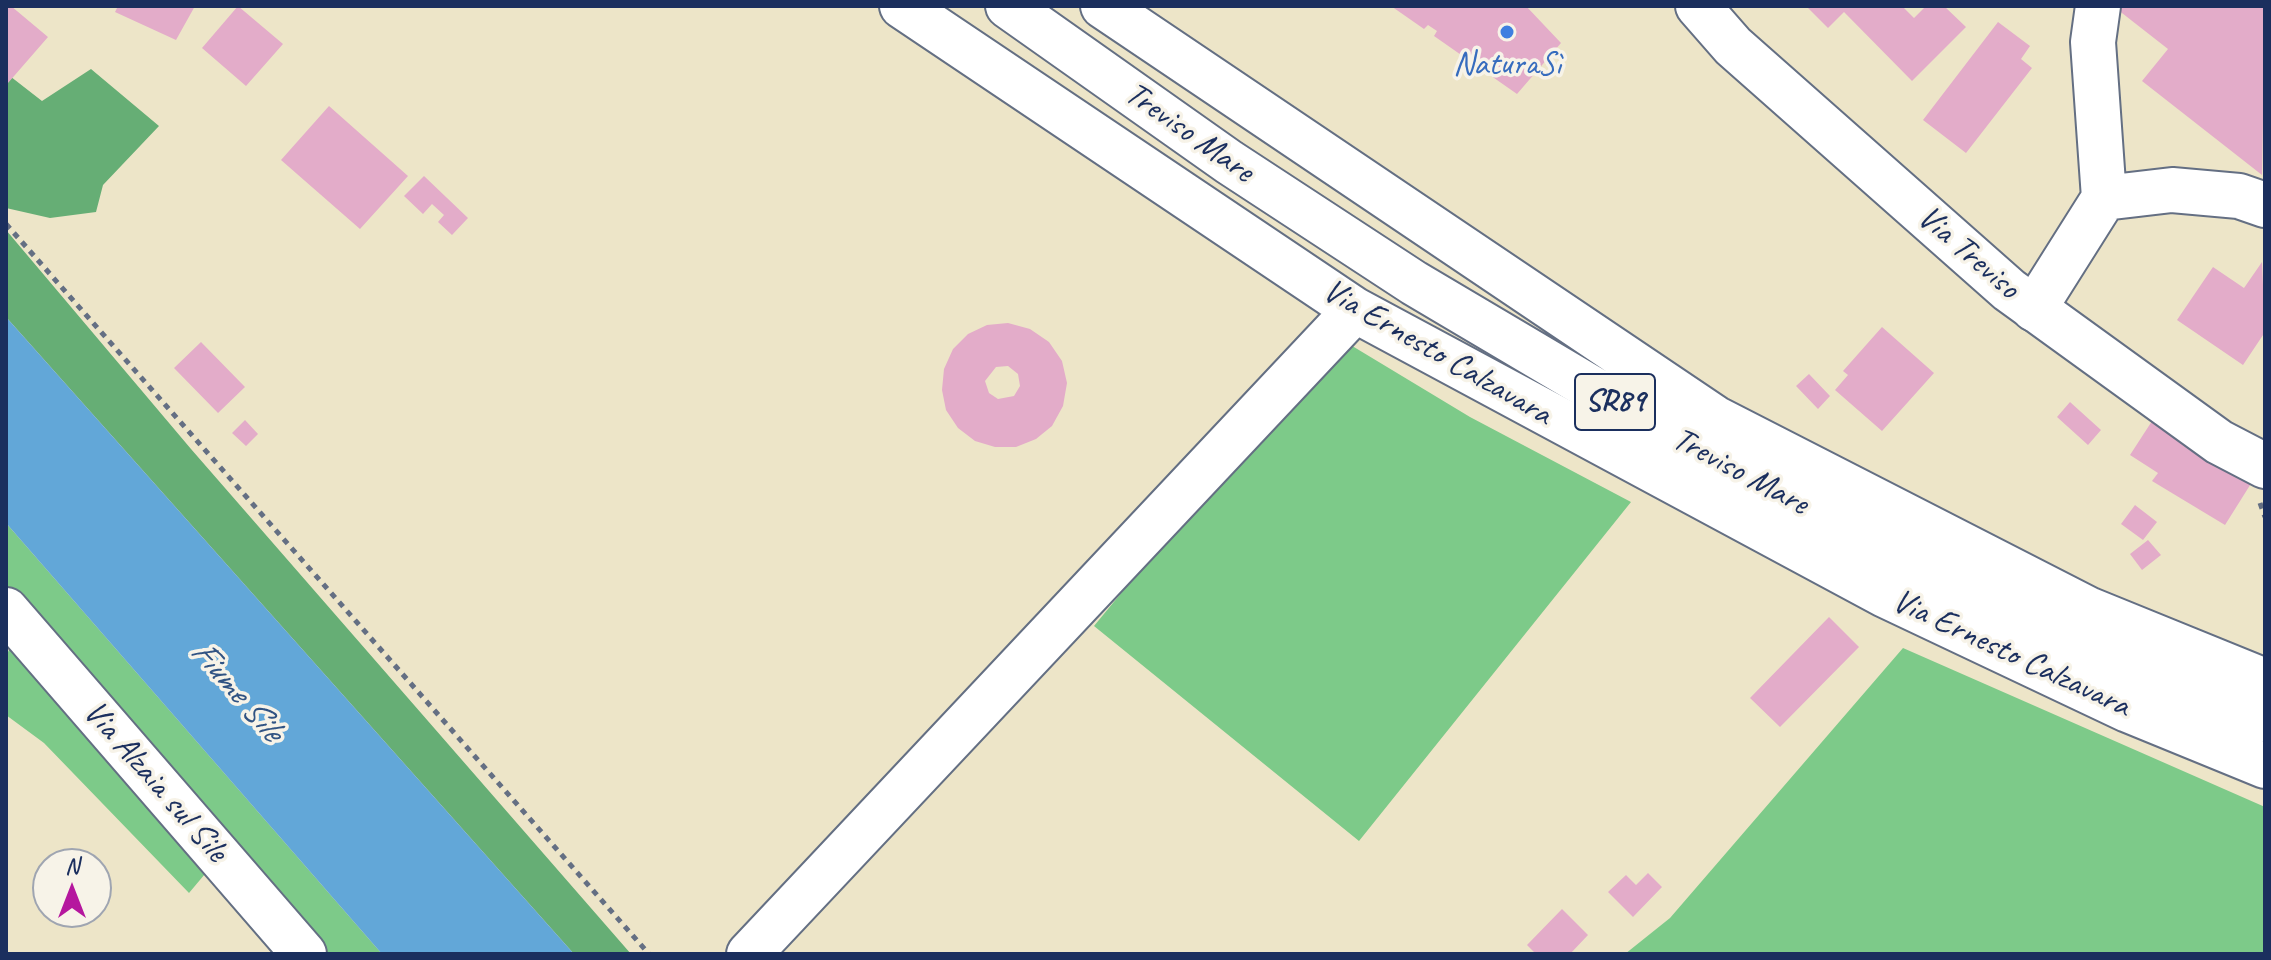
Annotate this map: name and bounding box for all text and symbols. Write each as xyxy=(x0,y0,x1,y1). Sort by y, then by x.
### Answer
marker: NaturaSì xyxy=(1498,23,1516,41)
place label: NaturaSì xyxy=(1453,45,1561,85)
street label: Treviso Mare xyxy=(1117,74,1261,192)
street label: Via Treviso xyxy=(1908,198,2028,308)
street label: Via Ernesto Calzavara xyxy=(1315,271,1559,435)
road number: SR89 xyxy=(1575,374,1655,430)
street label: Treviso Mare xyxy=(1665,419,1815,525)
street label: Via Ernesto Calzavara xyxy=(1886,581,2136,727)
water label: Fiume Sile xyxy=(180,632,292,750)
street label: Via Alzaia sul Sile xyxy=(74,693,236,871)
north arrow xyxy=(32,848,112,928)
text: N xyxy=(65,852,79,880)

